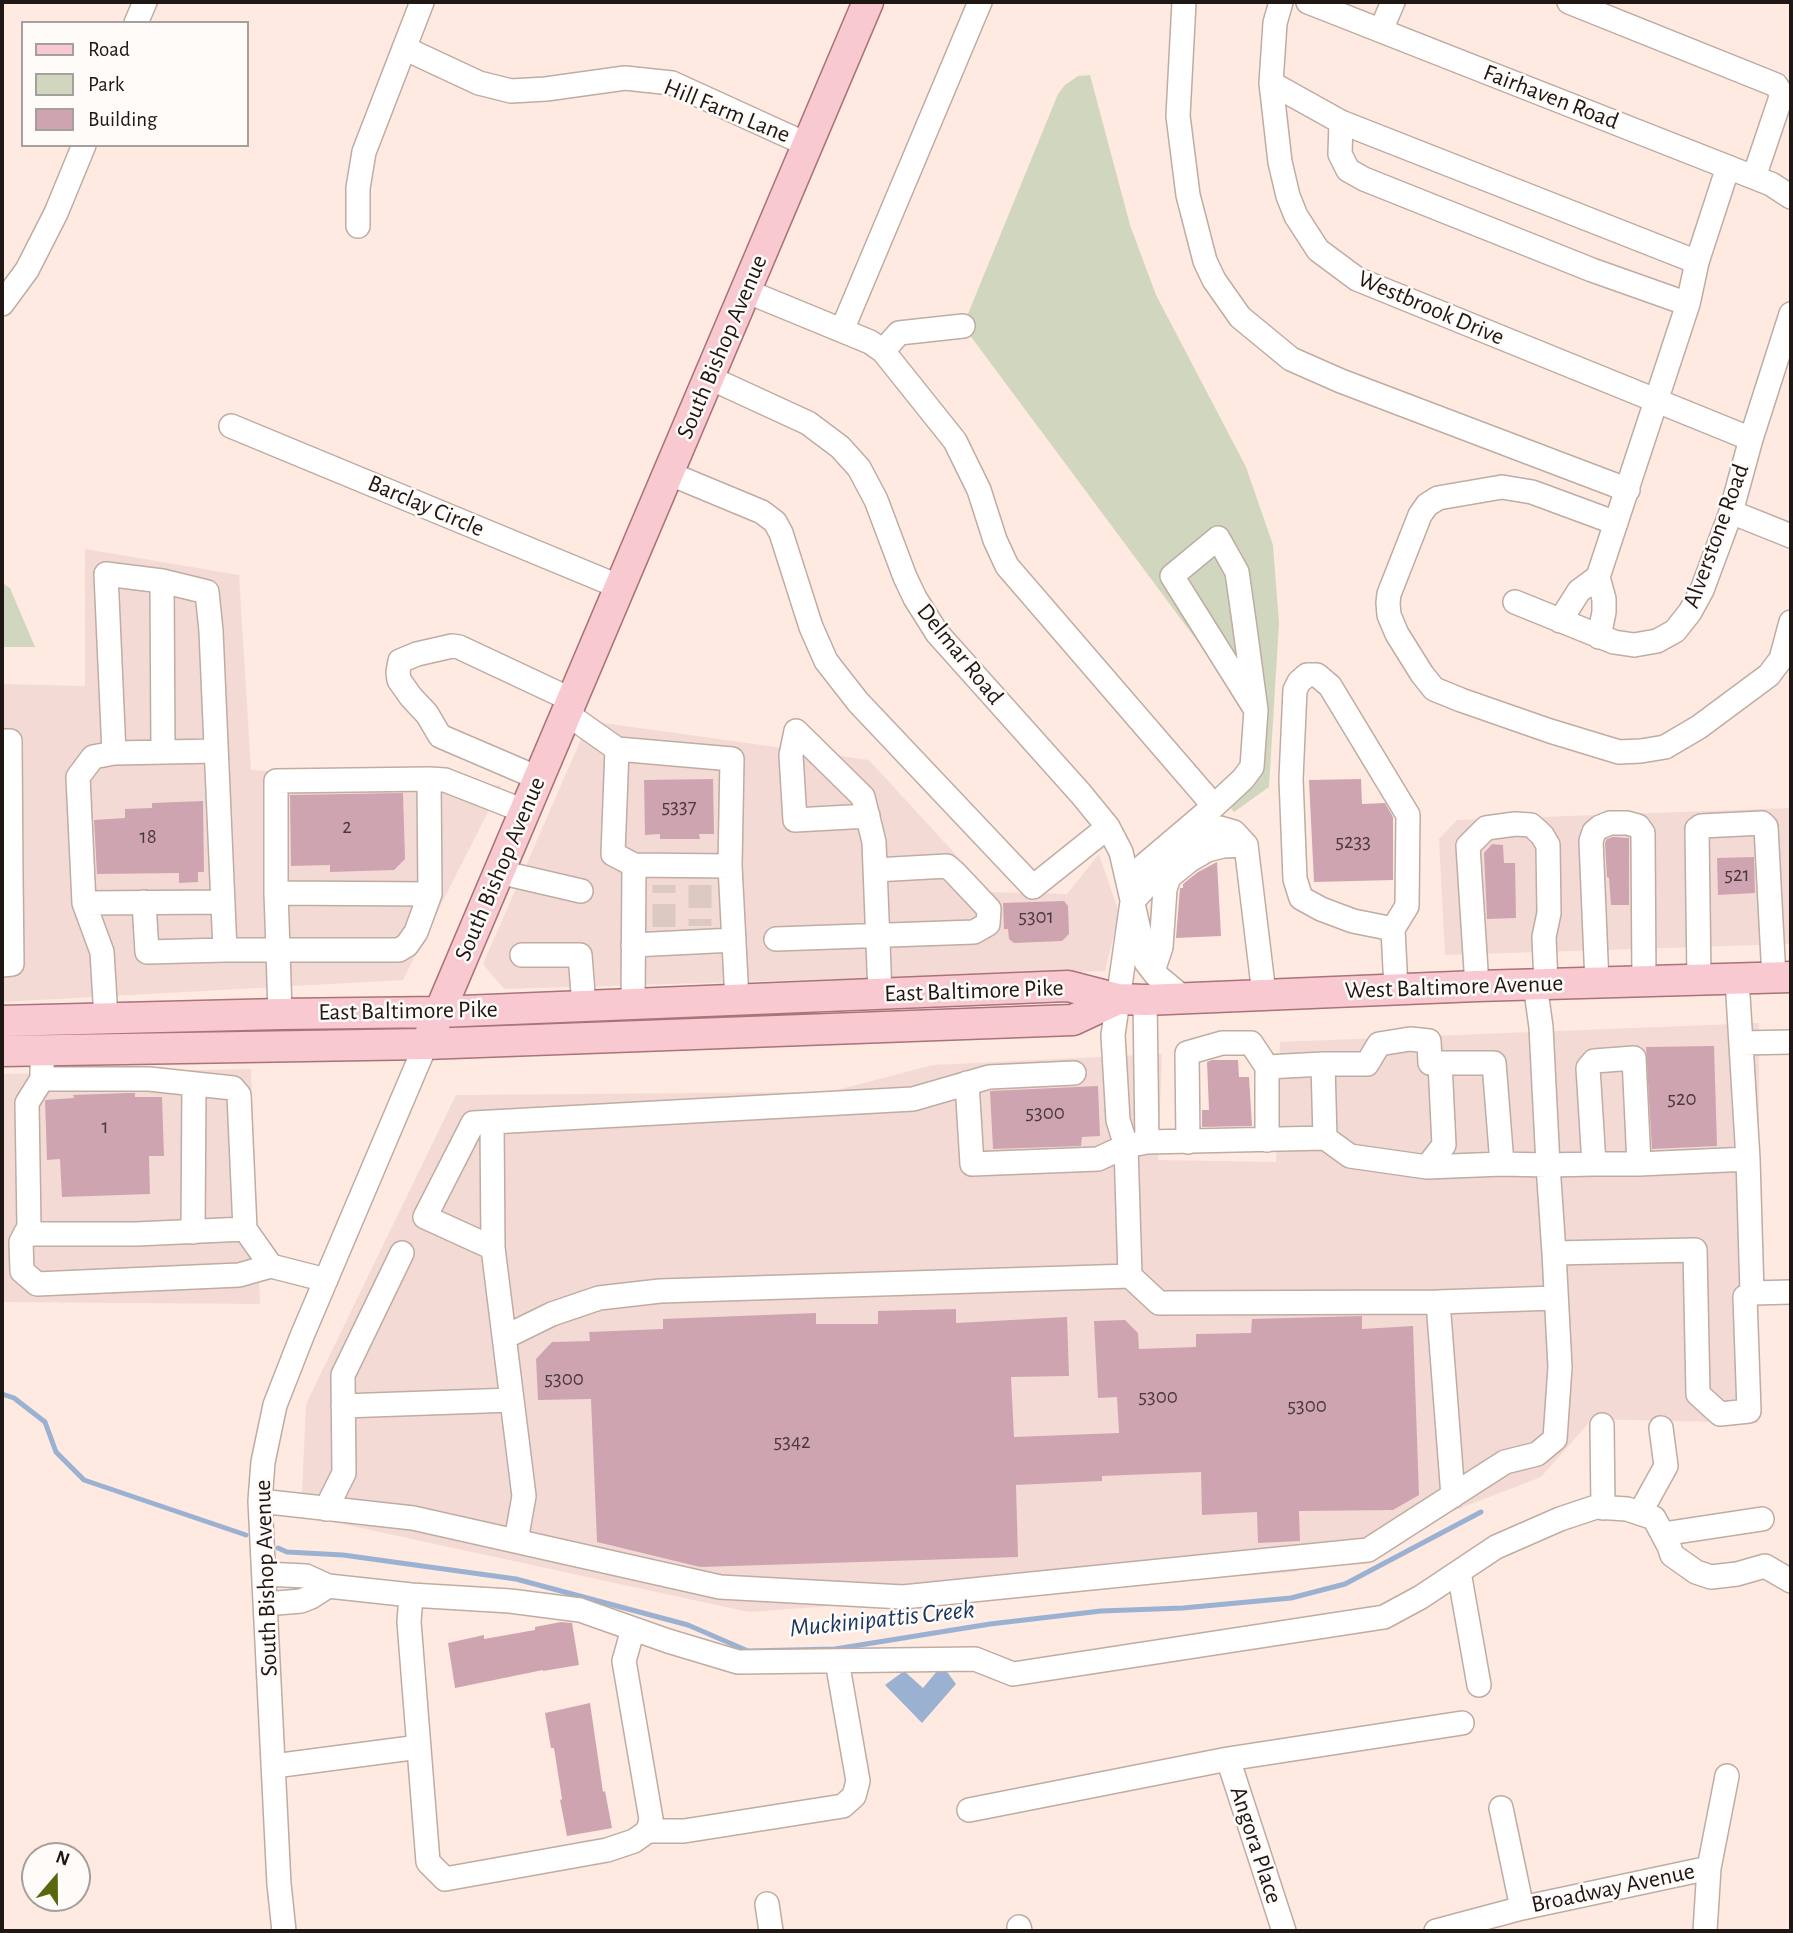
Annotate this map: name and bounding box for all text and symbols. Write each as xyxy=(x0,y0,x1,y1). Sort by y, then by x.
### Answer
legend xyxy=(21,21,248,147)
text: Road xyxy=(88,39,130,60)
street label: Fairhaven Road xyxy=(1479,58,1623,136)
street label: Hill Farm Lane xyxy=(660,73,794,149)
text: Park xyxy=(88,74,124,95)
text: Building xyxy=(88,109,157,130)
street label: South Bishop Avenue xyxy=(670,251,774,443)
street label: Westbrook Drive xyxy=(1353,264,1509,352)
street label: Alverstone Road xyxy=(1677,460,1755,612)
street label: Barclay Circle xyxy=(363,469,489,543)
street label: Delmar Road xyxy=(910,598,1010,710)
street label: South Bishop Avenue xyxy=(448,773,552,965)
house number: 5337 xyxy=(662,794,696,820)
house number: 2 xyxy=(342,814,352,840)
house number: 18 xyxy=(139,824,157,850)
house number: 5233 xyxy=(1335,829,1371,855)
house number: 521 xyxy=(1724,862,1750,888)
house number: 5301 xyxy=(1018,904,1054,930)
street label: West Baltimore Avenue xyxy=(1344,969,1564,1005)
street label: East Baltimore Pike xyxy=(884,973,1064,1009)
street label: East Baltimore Pike xyxy=(318,995,498,1027)
house number: 520 xyxy=(1667,1086,1697,1112)
house number: 5300 xyxy=(1025,1100,1065,1126)
house number: 1 xyxy=(101,1114,109,1140)
house number: 5300 xyxy=(544,1366,584,1392)
house number: 5300 xyxy=(1138,1384,1178,1410)
house number: 5300 xyxy=(1287,1393,1327,1419)
house number: 5342 xyxy=(773,1429,811,1455)
street label: South Bishop Avenue xyxy=(248,1479,284,1677)
water label: Muckinipattis Creek xyxy=(788,1594,976,1644)
street label: Angora Place xyxy=(1224,1783,1288,1907)
north arrow xyxy=(21,1842,91,1912)
text: N xyxy=(53,1847,72,1870)
street label: Broadway Avenue xyxy=(1529,1857,1697,1919)

